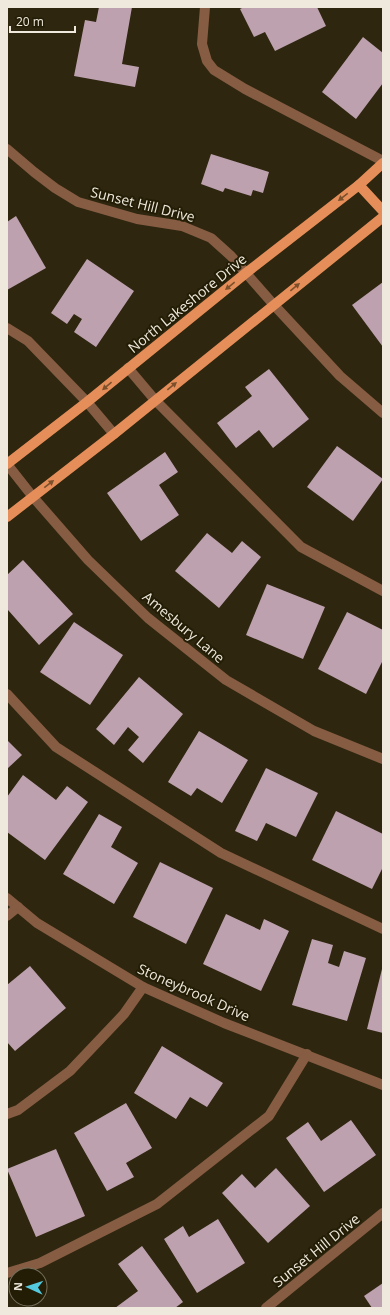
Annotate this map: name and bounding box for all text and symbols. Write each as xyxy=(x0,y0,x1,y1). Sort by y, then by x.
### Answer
scale bar xyxy=(10,8,75,34)
text: 20 m xyxy=(16,13,44,30)
street label: Sunset Hill Drive xyxy=(89,182,197,226)
one-way arrow xyxy=(338,193,349,202)
street label: North Lakeshore Drive xyxy=(124,249,250,357)
one-way arrow xyxy=(224,282,235,291)
one-way arrow xyxy=(290,283,301,292)
one-way arrow xyxy=(102,381,112,390)
one-way arrow xyxy=(167,382,178,390)
one-way arrow xyxy=(43,480,54,489)
street label: Amesbury Lane xyxy=(139,587,229,667)
street label: Stoneybrook Drive xyxy=(135,959,253,1025)
street label: Sunset Hill Drive xyxy=(269,1209,364,1291)
north arrow xyxy=(8,1267,48,1307)
text: N xyxy=(10,1282,25,1291)

